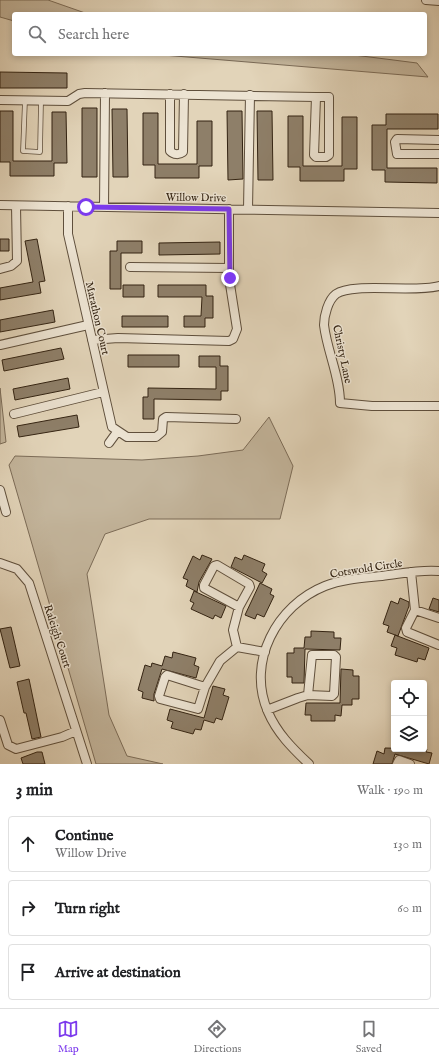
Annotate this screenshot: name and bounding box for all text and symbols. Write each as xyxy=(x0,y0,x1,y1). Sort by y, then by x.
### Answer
search box xyxy=(12,12,427,56)
icon: search xyxy=(26,23,48,45)
text: Search here xyxy=(58,25,129,44)
street label: Willow Drive xyxy=(166,190,226,206)
route start xyxy=(77,198,95,216)
route end xyxy=(221,269,239,287)
street label: Marathon Court xyxy=(82,280,112,357)
street label: Christy Lane xyxy=(329,324,355,385)
street label: Cotswold Circle xyxy=(329,556,403,582)
street label: Raleigh Court xyxy=(40,603,74,670)
map controls xyxy=(391,680,427,752)
button: locate xyxy=(391,680,427,716)
button: layers xyxy=(391,716,427,752)
text: 3 min xyxy=(16,780,53,801)
text: Walk · 190 m xyxy=(357,782,423,799)
text: Continue xyxy=(55,826,113,845)
icon: ahead xyxy=(17,833,39,855)
text: 130 m xyxy=(393,836,422,853)
text: Willow Drive xyxy=(55,845,126,862)
icon: right xyxy=(17,897,39,919)
text: Turn right xyxy=(55,899,120,918)
text: 60 m xyxy=(397,900,422,917)
icon: arrive xyxy=(17,961,39,983)
text: Arrive at destination xyxy=(55,963,181,982)
tab: Map xyxy=(57,1018,79,1056)
tab: Directions xyxy=(194,1018,241,1056)
tab: Saved xyxy=(356,1018,382,1056)

